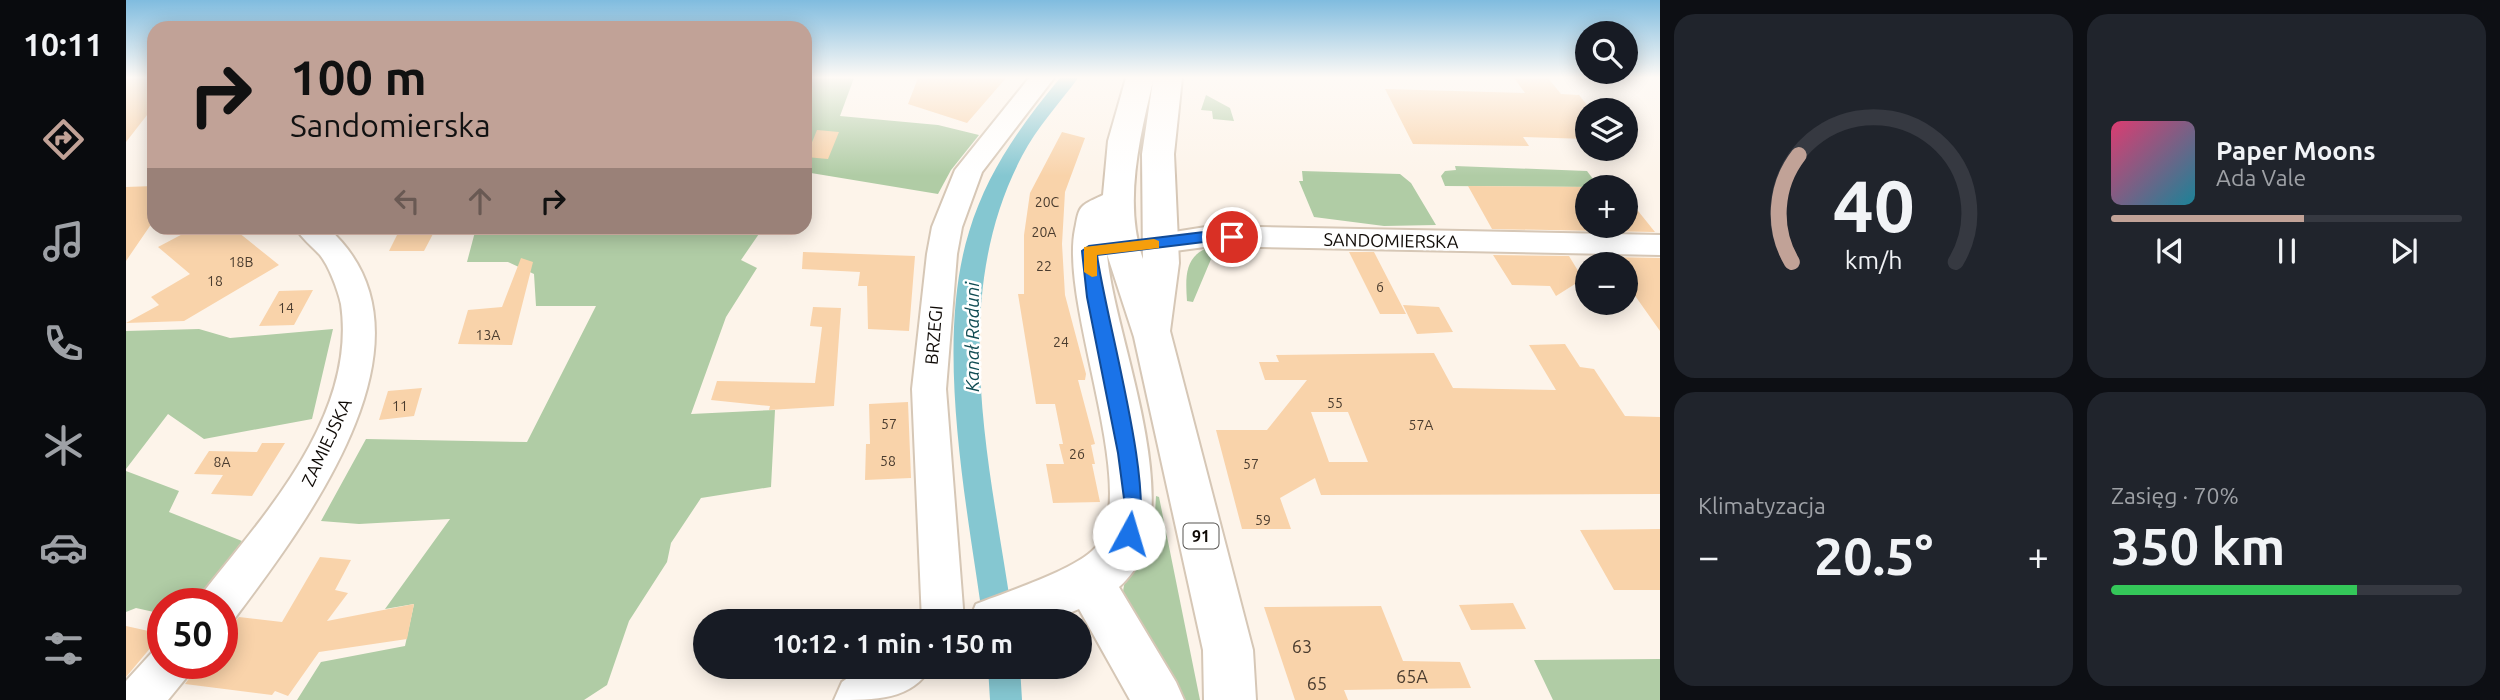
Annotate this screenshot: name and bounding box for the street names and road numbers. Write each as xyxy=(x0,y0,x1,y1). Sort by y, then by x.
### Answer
street label: SANDOMIERSKA xyxy=(1323,229,1459,251)
street label: BRZEGI xyxy=(920,304,946,366)
street label: ZAMIEJSKA xyxy=(297,395,355,489)
road number: 91 xyxy=(1184,524,1218,548)

